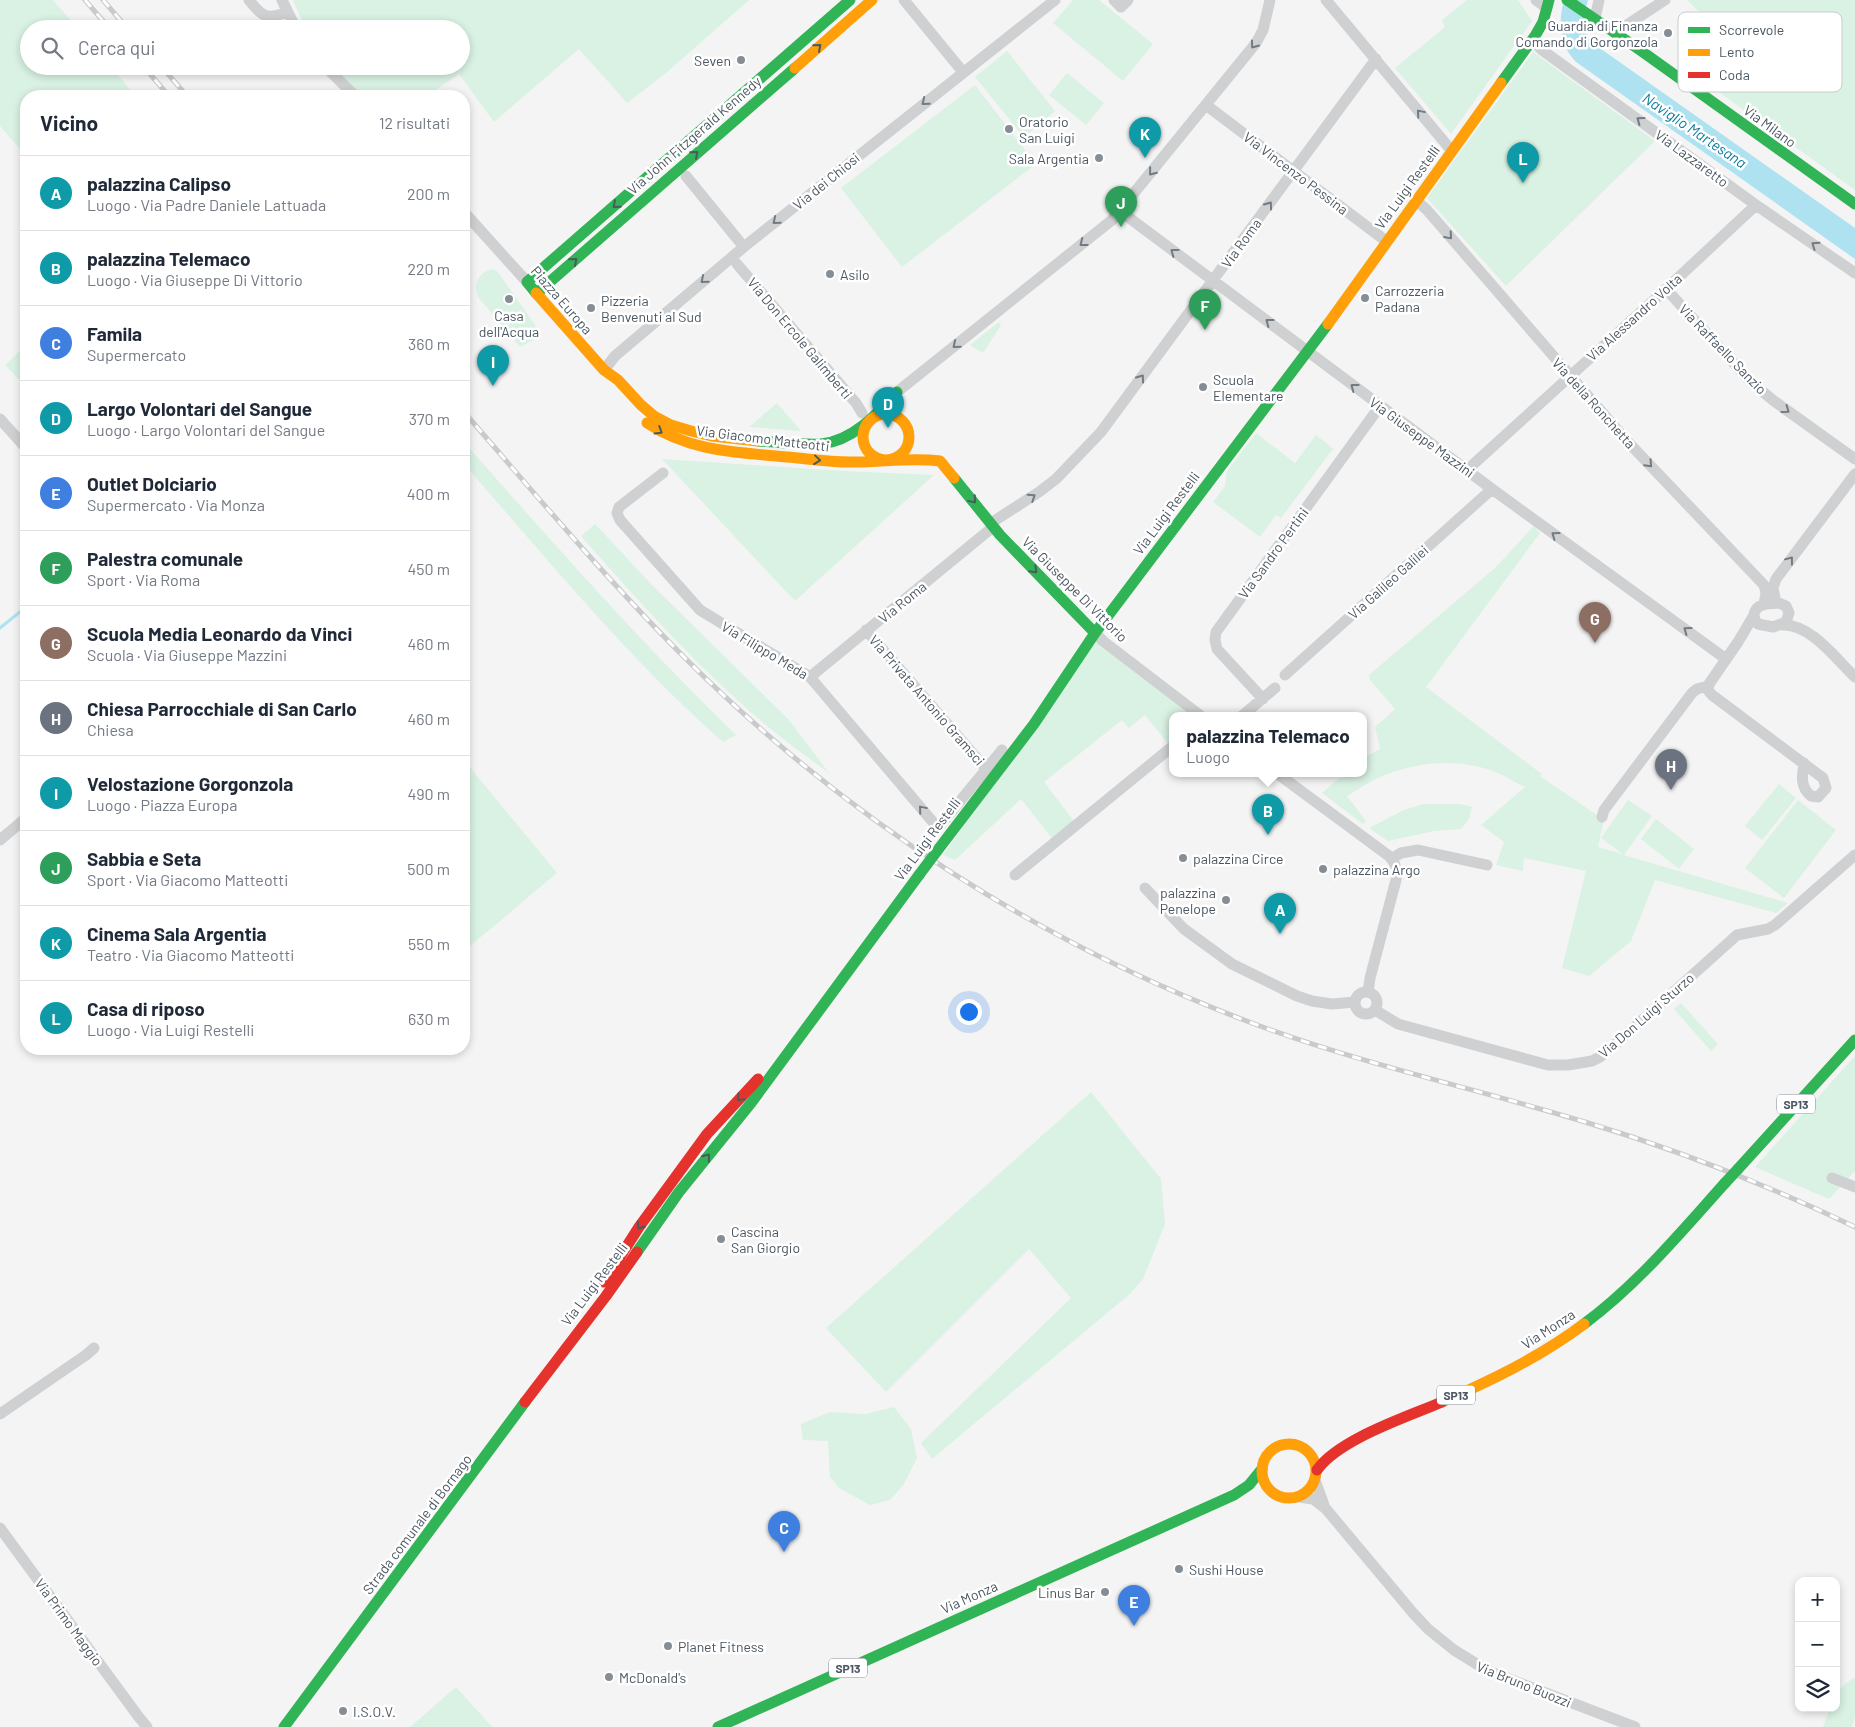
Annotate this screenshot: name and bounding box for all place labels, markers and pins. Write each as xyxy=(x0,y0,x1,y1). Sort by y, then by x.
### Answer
place label: Guardia di Finanza Comando di Gorgonzola xyxy=(1516,17,1658,50)
marker: Guardia di Finanza Comando di Gorgonzola xyxy=(1662,27,1674,39)
place label: Seven xyxy=(694,52,731,69)
marker: Seven xyxy=(735,54,747,66)
place label: Oratorio San Luigi xyxy=(1019,113,1075,146)
pin: K xyxy=(1129,117,1161,158)
marker: Oratorio San Luigi xyxy=(1003,123,1015,135)
pin: L xyxy=(1507,142,1539,183)
place label: Sala Argentia xyxy=(1009,150,1089,167)
marker: Sala Argentia xyxy=(1093,152,1105,164)
pin: J xyxy=(1105,186,1137,227)
place label: Asilo xyxy=(840,266,870,283)
marker: Asilo xyxy=(824,268,836,280)
place label: Carrozzeria Padana xyxy=(1375,282,1444,315)
pin: F xyxy=(1189,289,1221,330)
place label: Pizzeria Benvenuti al Sud xyxy=(601,292,702,325)
marker: Carrozzeria Padana xyxy=(1359,292,1371,304)
marker: Casa dell'Acqua xyxy=(503,293,515,305)
marker: Pizzeria Benvenuti al Sud xyxy=(585,302,597,314)
place label: Casa dell'Acqua xyxy=(479,307,539,340)
pin: I xyxy=(477,345,509,386)
place label: Scuola Elementare xyxy=(1213,371,1283,404)
marker: Scuola Elementare xyxy=(1197,381,1209,393)
pin: D xyxy=(872,387,904,428)
pin: G xyxy=(1579,602,1611,643)
pin: H xyxy=(1655,749,1687,790)
pin: B xyxy=(1252,794,1284,835)
place label: palazzina Circe xyxy=(1193,850,1284,867)
marker: palazzina Circe xyxy=(1177,852,1189,864)
place label: palazzina Argo xyxy=(1333,861,1420,878)
marker: palazzina Argo xyxy=(1317,863,1329,875)
place label: palazzina Penelope xyxy=(1160,884,1216,917)
pin: A xyxy=(1264,893,1296,934)
marker: palazzina Penelope xyxy=(1220,894,1232,906)
place label: Cascina San Giorgio xyxy=(731,1223,800,1256)
marker: Cascina San Giorgio xyxy=(715,1233,727,1245)
pin: C xyxy=(768,1511,800,1552)
place label: Sushi House xyxy=(1189,1561,1264,1578)
marker: Sushi House xyxy=(1173,1563,1185,1575)
place label: Linus Bar xyxy=(1038,1584,1095,1601)
pin: E xyxy=(1118,1585,1150,1626)
marker: Linus Bar xyxy=(1099,1586,1111,1598)
place label: Planet Fitness xyxy=(678,1638,764,1655)
marker: Planet Fitness xyxy=(662,1640,674,1652)
place label: McDonald's xyxy=(619,1669,687,1686)
marker: McDonald's xyxy=(603,1671,615,1683)
place label: I.S.O.V. xyxy=(353,1703,396,1720)
marker: I.S.O.V. xyxy=(337,1705,349,1717)

